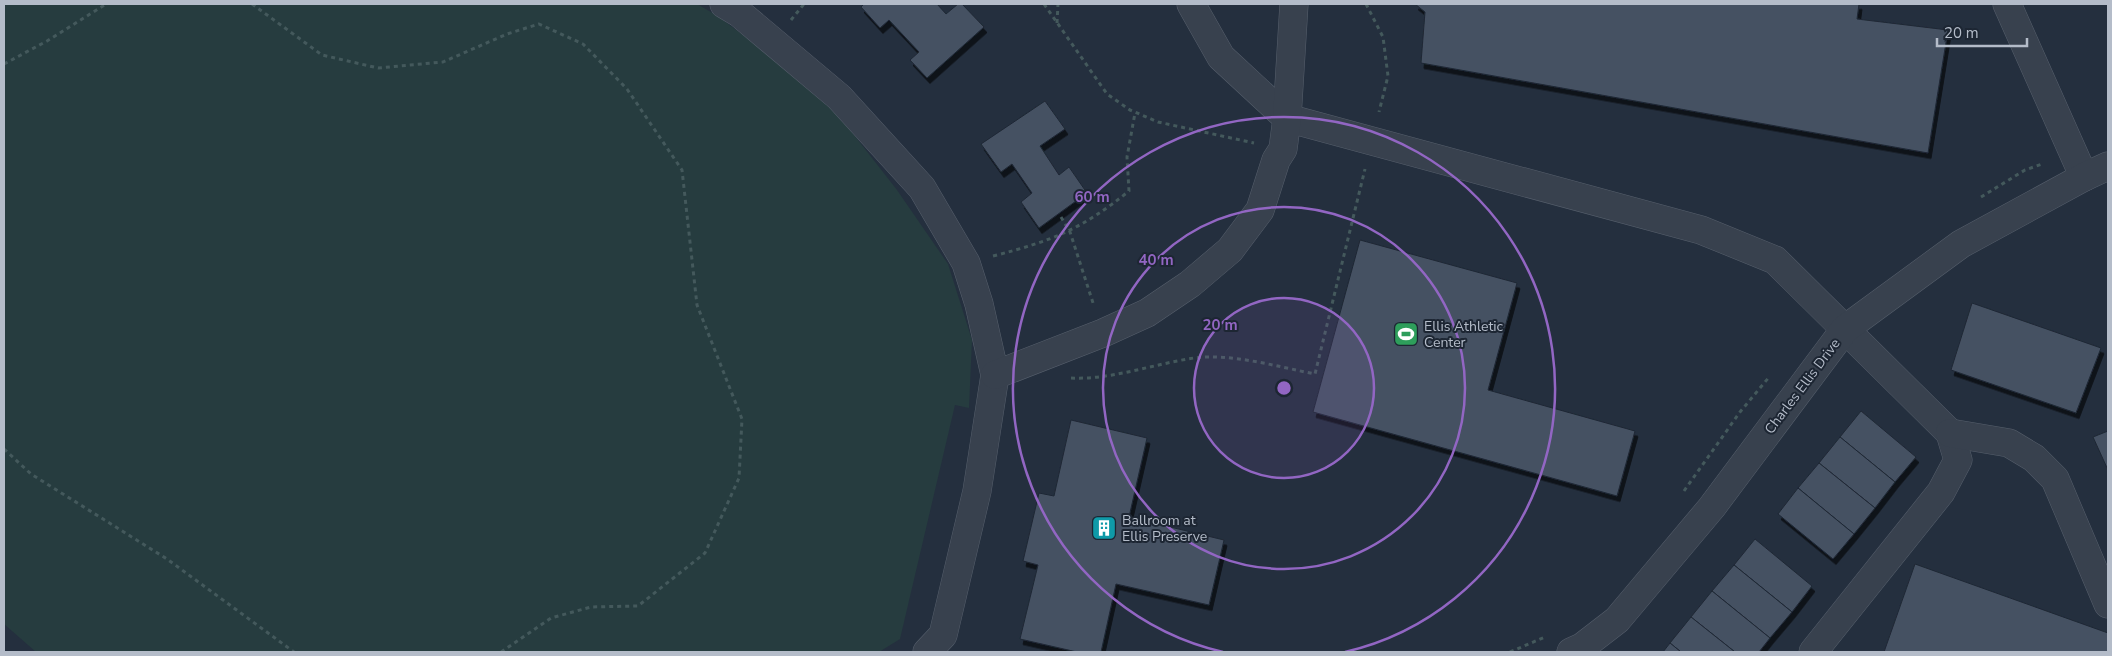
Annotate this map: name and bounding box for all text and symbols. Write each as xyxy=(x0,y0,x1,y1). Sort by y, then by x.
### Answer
scale bar xyxy=(1937,15,2027,47)
text: 20 m xyxy=(1944,23,1979,43)
text: 60 m xyxy=(1074,187,1110,207)
text: 40 m xyxy=(1138,250,1174,270)
text: 20 m xyxy=(1202,315,1238,335)
place label: Ellis Athletic Center xyxy=(1424,317,1504,352)
sports icon: Ellis Athletic Center xyxy=(1393,321,1419,347)
street label: Charles Ellis Drive xyxy=(1760,335,1845,438)
centre of rings xyxy=(1275,379,1293,397)
place label: Ballroom at Ellis Preserve xyxy=(1122,511,1207,546)
building icon: Ballroom at Ellis Preserve xyxy=(1091,515,1117,541)

